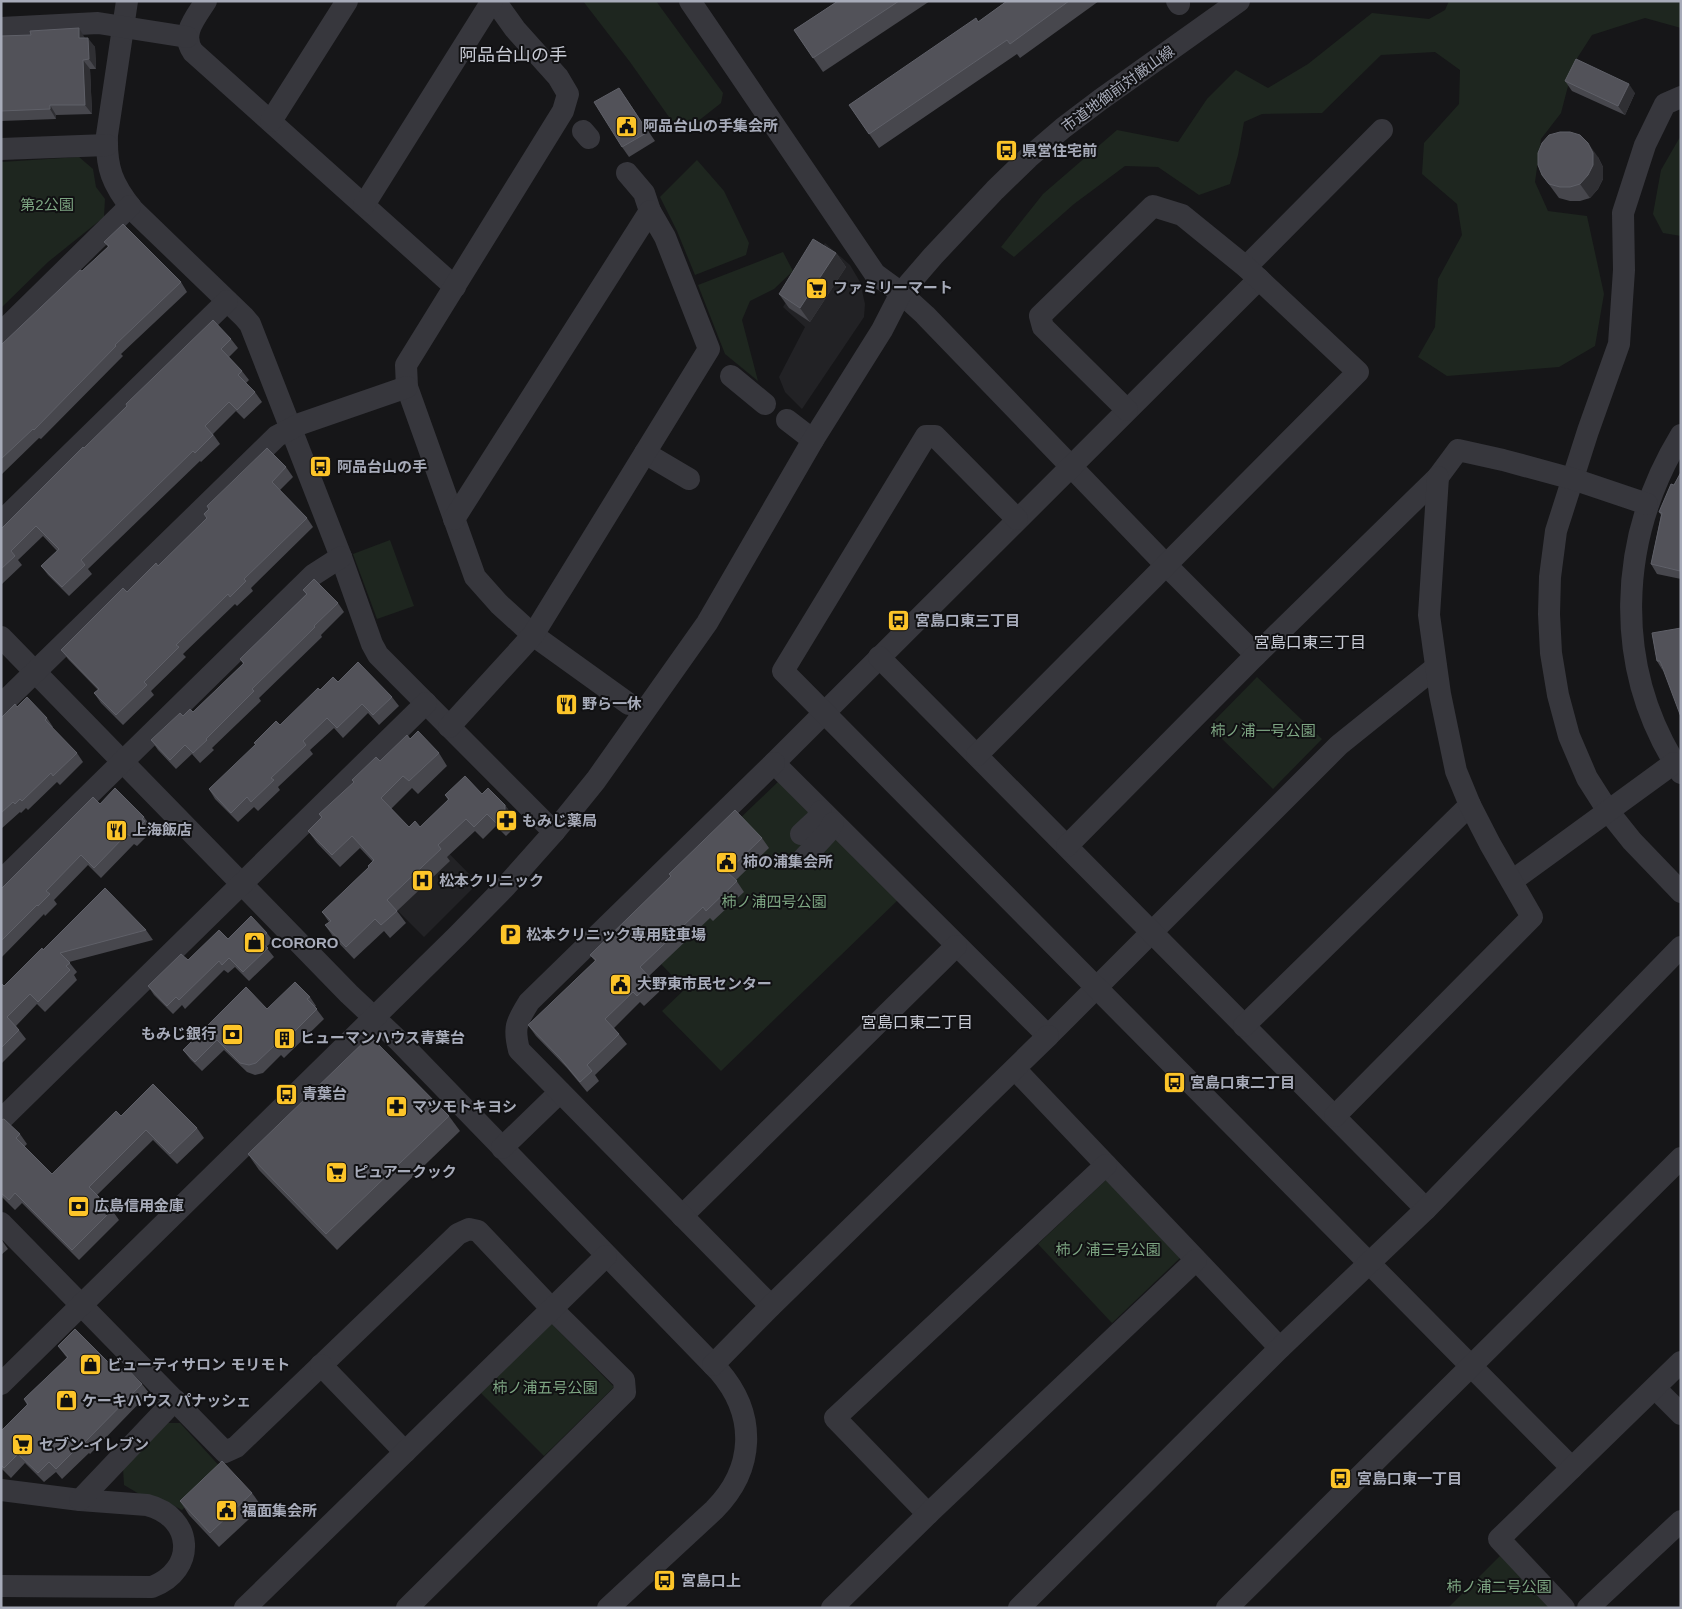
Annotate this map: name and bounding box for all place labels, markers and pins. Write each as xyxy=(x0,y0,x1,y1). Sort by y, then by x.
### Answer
public building icon: 阿品台山の手集会所 xyxy=(615,114,639,138)
place label: 阿品台山の手集会所 xyxy=(643,117,778,134)
bus stop icon: 県営住宅前 xyxy=(994,139,1018,163)
place label: 県営住宅前 xyxy=(1022,142,1097,159)
supermarket icon: ファミリーマート xyxy=(805,276,829,300)
place label: ファミリーマート xyxy=(833,279,953,296)
bus stop icon: 阿品台山の手 xyxy=(309,455,333,479)
place label: 阿品台山の手 xyxy=(337,458,427,475)
bus stop icon: 宮島口東三丁目 xyxy=(887,609,911,633)
place label: 宮島口東三丁目 xyxy=(915,612,1020,629)
restaurant icon: 野ら一休 xyxy=(554,692,578,716)
place label: 野ら一休 xyxy=(582,695,642,712)
pharmacy icon: もみじ薬局 xyxy=(494,809,518,833)
place label: もみじ薬局 xyxy=(522,812,597,829)
restaurant icon: 上海飯店 xyxy=(104,818,128,842)
place label: 上海飯店 xyxy=(132,821,192,838)
public building icon: 柿の浦集会所 xyxy=(715,850,739,874)
place label: 柿の浦集会所 xyxy=(743,853,833,870)
hospital icon: 松本クリニック xyxy=(411,869,435,893)
place label: 松本クリニック xyxy=(439,872,544,889)
parking icon: 松本クリニック専用駐車場 xyxy=(498,923,522,947)
place label: 松本クリニック専用駐車場 xyxy=(526,926,706,943)
shop icon: CORORO xyxy=(243,931,267,955)
place label: CORORO xyxy=(271,934,339,951)
public building icon: 大野東市民センター xyxy=(609,972,633,996)
place label: 大野東市民センター xyxy=(637,975,772,992)
bank icon: もみじ銀行 xyxy=(220,1022,244,1046)
place label: もみじ銀行 xyxy=(141,1025,216,1042)
building icon: ヒューマンハウス青葉台 xyxy=(272,1026,296,1050)
place label: ヒューマンハウス青葉台 xyxy=(300,1029,465,1046)
bus stop icon: 宮島口東二丁目 xyxy=(1162,1071,1186,1095)
place label: 宮島口東二丁目 xyxy=(1190,1074,1295,1091)
bus stop icon: 青葉台 xyxy=(274,1082,298,1106)
place label: 青葉台 xyxy=(302,1085,347,1102)
pharmacy icon: マツモトキヨシ xyxy=(384,1095,408,1119)
place label: マツモトキヨシ xyxy=(412,1098,517,1115)
supermarket icon: ピュアークック xyxy=(325,1160,349,1184)
place label: ピュアークック xyxy=(353,1163,457,1180)
bank icon: 広島信用金庫 xyxy=(66,1194,90,1218)
place label: 広島信用金庫 xyxy=(94,1197,184,1214)
shop icon: ビューティサロン モリモト xyxy=(79,1353,103,1377)
place label: ビューティサロン モリモト xyxy=(107,1356,290,1373)
shop icon: ケーキハウス パナッシェ xyxy=(54,1389,78,1413)
place label: ケーキハウス パナッシェ xyxy=(82,1392,251,1409)
supermarket icon: セブン-イレブン xyxy=(11,1433,35,1457)
place label: セブン-イレブン xyxy=(39,1436,149,1453)
bus stop icon: 宮島口東一丁目 xyxy=(1329,1467,1353,1491)
place label: 宮島口東一丁目 xyxy=(1357,1470,1462,1487)
public building icon: 福面集会所 xyxy=(214,1499,238,1523)
place label: 福面集会所 xyxy=(241,1502,317,1519)
bus stop icon: 宮島口上 xyxy=(653,1569,677,1593)
place label: 宮島口上 xyxy=(681,1572,741,1589)

